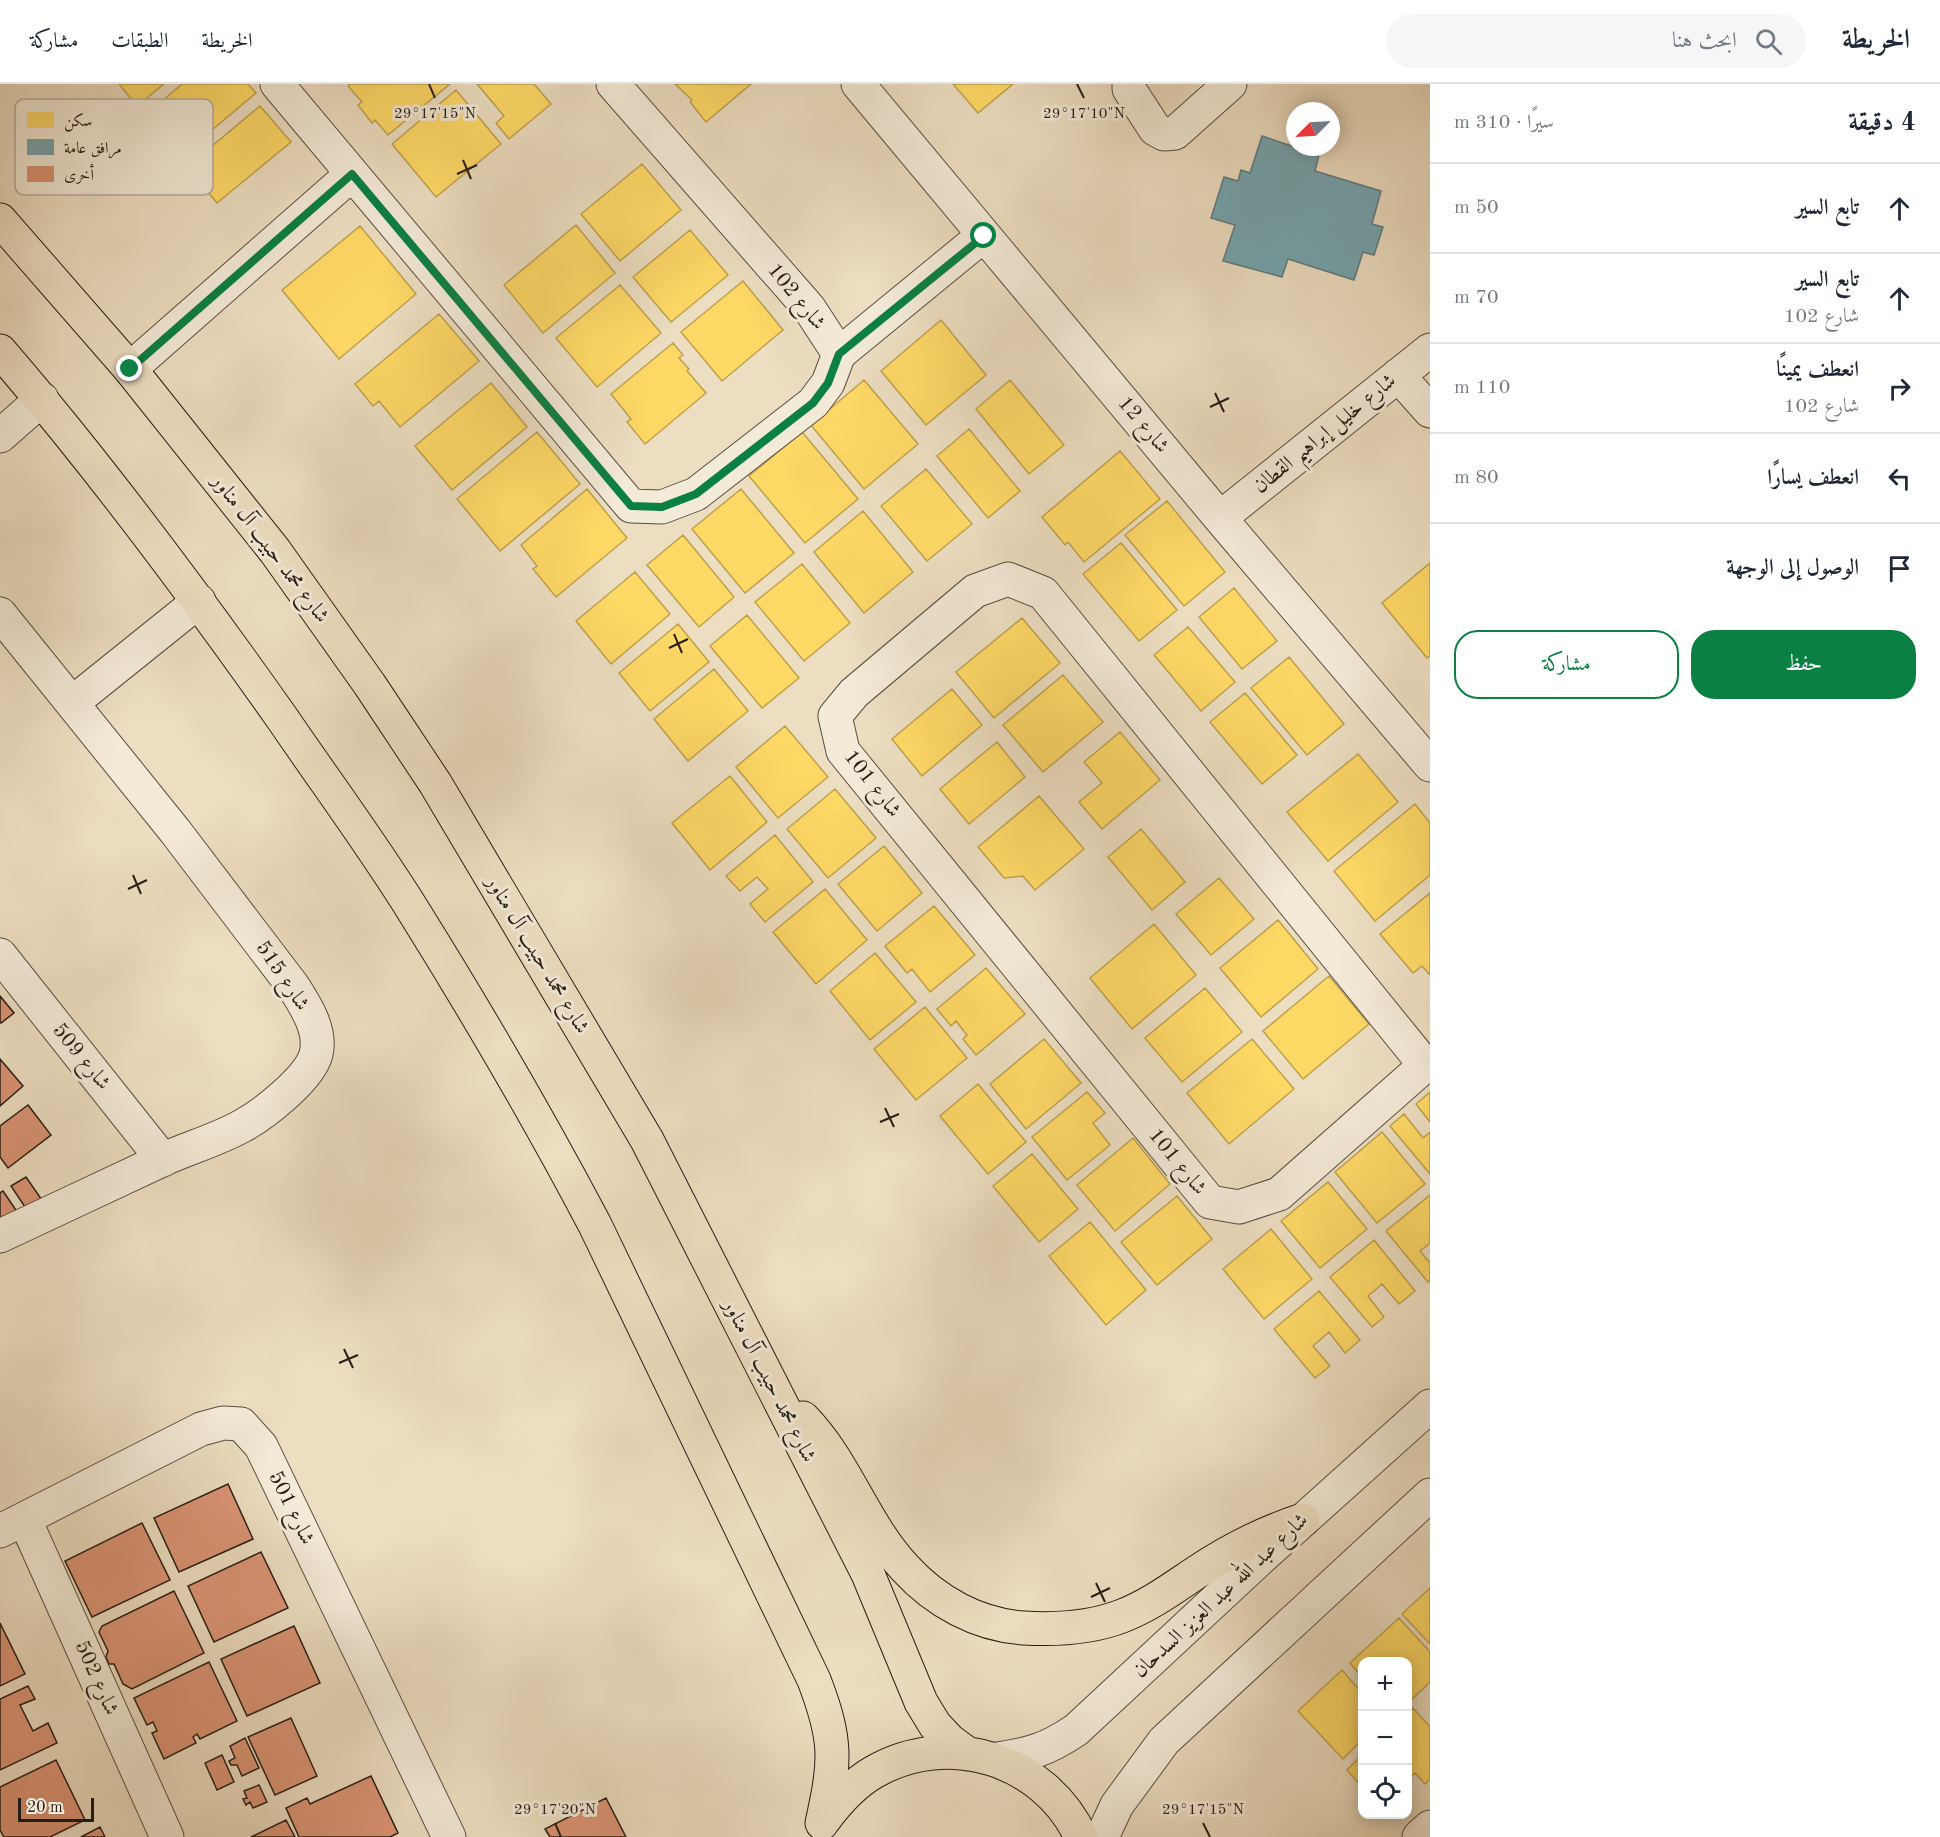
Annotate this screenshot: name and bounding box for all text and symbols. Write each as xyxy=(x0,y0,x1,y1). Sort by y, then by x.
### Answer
search box xyxy=(1386,14,1806,68)
icon: search xyxy=(1752,25,1785,58)
text: الخريطة xyxy=(1842,27,1910,55)
text: ابحث هنا xyxy=(1672,30,1737,52)
text: مشاركة xyxy=(30,31,78,52)
text: الطبقات xyxy=(111,31,168,52)
text: الخريطة xyxy=(201,31,253,52)
legend xyxy=(15,99,213,195)
north arrow xyxy=(1286,102,1340,156)
text: 29°17'15"N xyxy=(394,107,476,122)
text: 29°17'10"N xyxy=(1043,107,1125,122)
text: 4 دقيقة xyxy=(1848,110,1916,136)
text: سكن xyxy=(64,112,92,132)
text: سيرًا · 310 m xyxy=(1454,113,1554,133)
text: مرافق عامة xyxy=(64,141,122,159)
text: أخرى xyxy=(64,163,94,185)
icon: ahead xyxy=(1883,192,1916,225)
text: تابع السير xyxy=(1795,197,1859,219)
text: 50 m xyxy=(1454,198,1499,218)
route start xyxy=(970,222,996,248)
street label: شارع 102 xyxy=(758,260,829,338)
text: تابع السير xyxy=(1795,269,1859,291)
icon: ahead xyxy=(1883,282,1916,315)
text: 70 m xyxy=(1454,288,1499,308)
text: شارع 102 xyxy=(1784,307,1859,327)
route end xyxy=(116,355,142,381)
text: انعطف يمينًا xyxy=(1776,359,1859,381)
street label: شارع خليل إبراهيم القطان xyxy=(1250,370,1406,505)
icon: right xyxy=(1883,372,1916,405)
text: 110 m xyxy=(1454,378,1510,398)
street label: شارع 12 xyxy=(1109,393,1172,461)
text: شارع 102 xyxy=(1784,397,1859,417)
icon: left xyxy=(1883,462,1916,495)
street label: شارع محمد حبيب آل مناور xyxy=(202,467,336,631)
text: انعطف يسارًا xyxy=(1767,467,1859,489)
text: 80 m xyxy=(1454,468,1499,488)
icon: arrive xyxy=(1883,552,1916,585)
text: الوصول إلى الوجهة xyxy=(1726,557,1859,579)
button: مشاركة xyxy=(1454,630,1679,699)
button: حفظ xyxy=(1691,630,1916,699)
street label: شارع 101 xyxy=(835,746,905,825)
street label: شارع محمد حبيب آل مناور xyxy=(476,869,596,1041)
street label: شارع 515 xyxy=(246,937,313,1018)
street label: شارع 509 xyxy=(43,1020,114,1098)
street label: شارع 101 xyxy=(1139,1125,1210,1203)
street label: شارع محمد حبيب آل مناور xyxy=(713,1293,823,1469)
street label: شارع 501 xyxy=(259,1468,318,1551)
street label: شارع عبد الله عبد العزيز السدحان xyxy=(1124,1504,1317,1687)
street label: شارع 502 xyxy=(65,1638,122,1721)
map controls xyxy=(1358,1657,1412,1819)
button: + xyxy=(1358,1657,1412,1711)
button: − xyxy=(1358,1711,1412,1765)
button: locate xyxy=(1358,1765,1412,1819)
scale bar xyxy=(18,1795,94,1822)
text: 20 m xyxy=(27,1800,63,1816)
text: 29°17'20"N xyxy=(514,1803,596,1818)
text: 29°17'15"N xyxy=(1162,1803,1244,1818)

